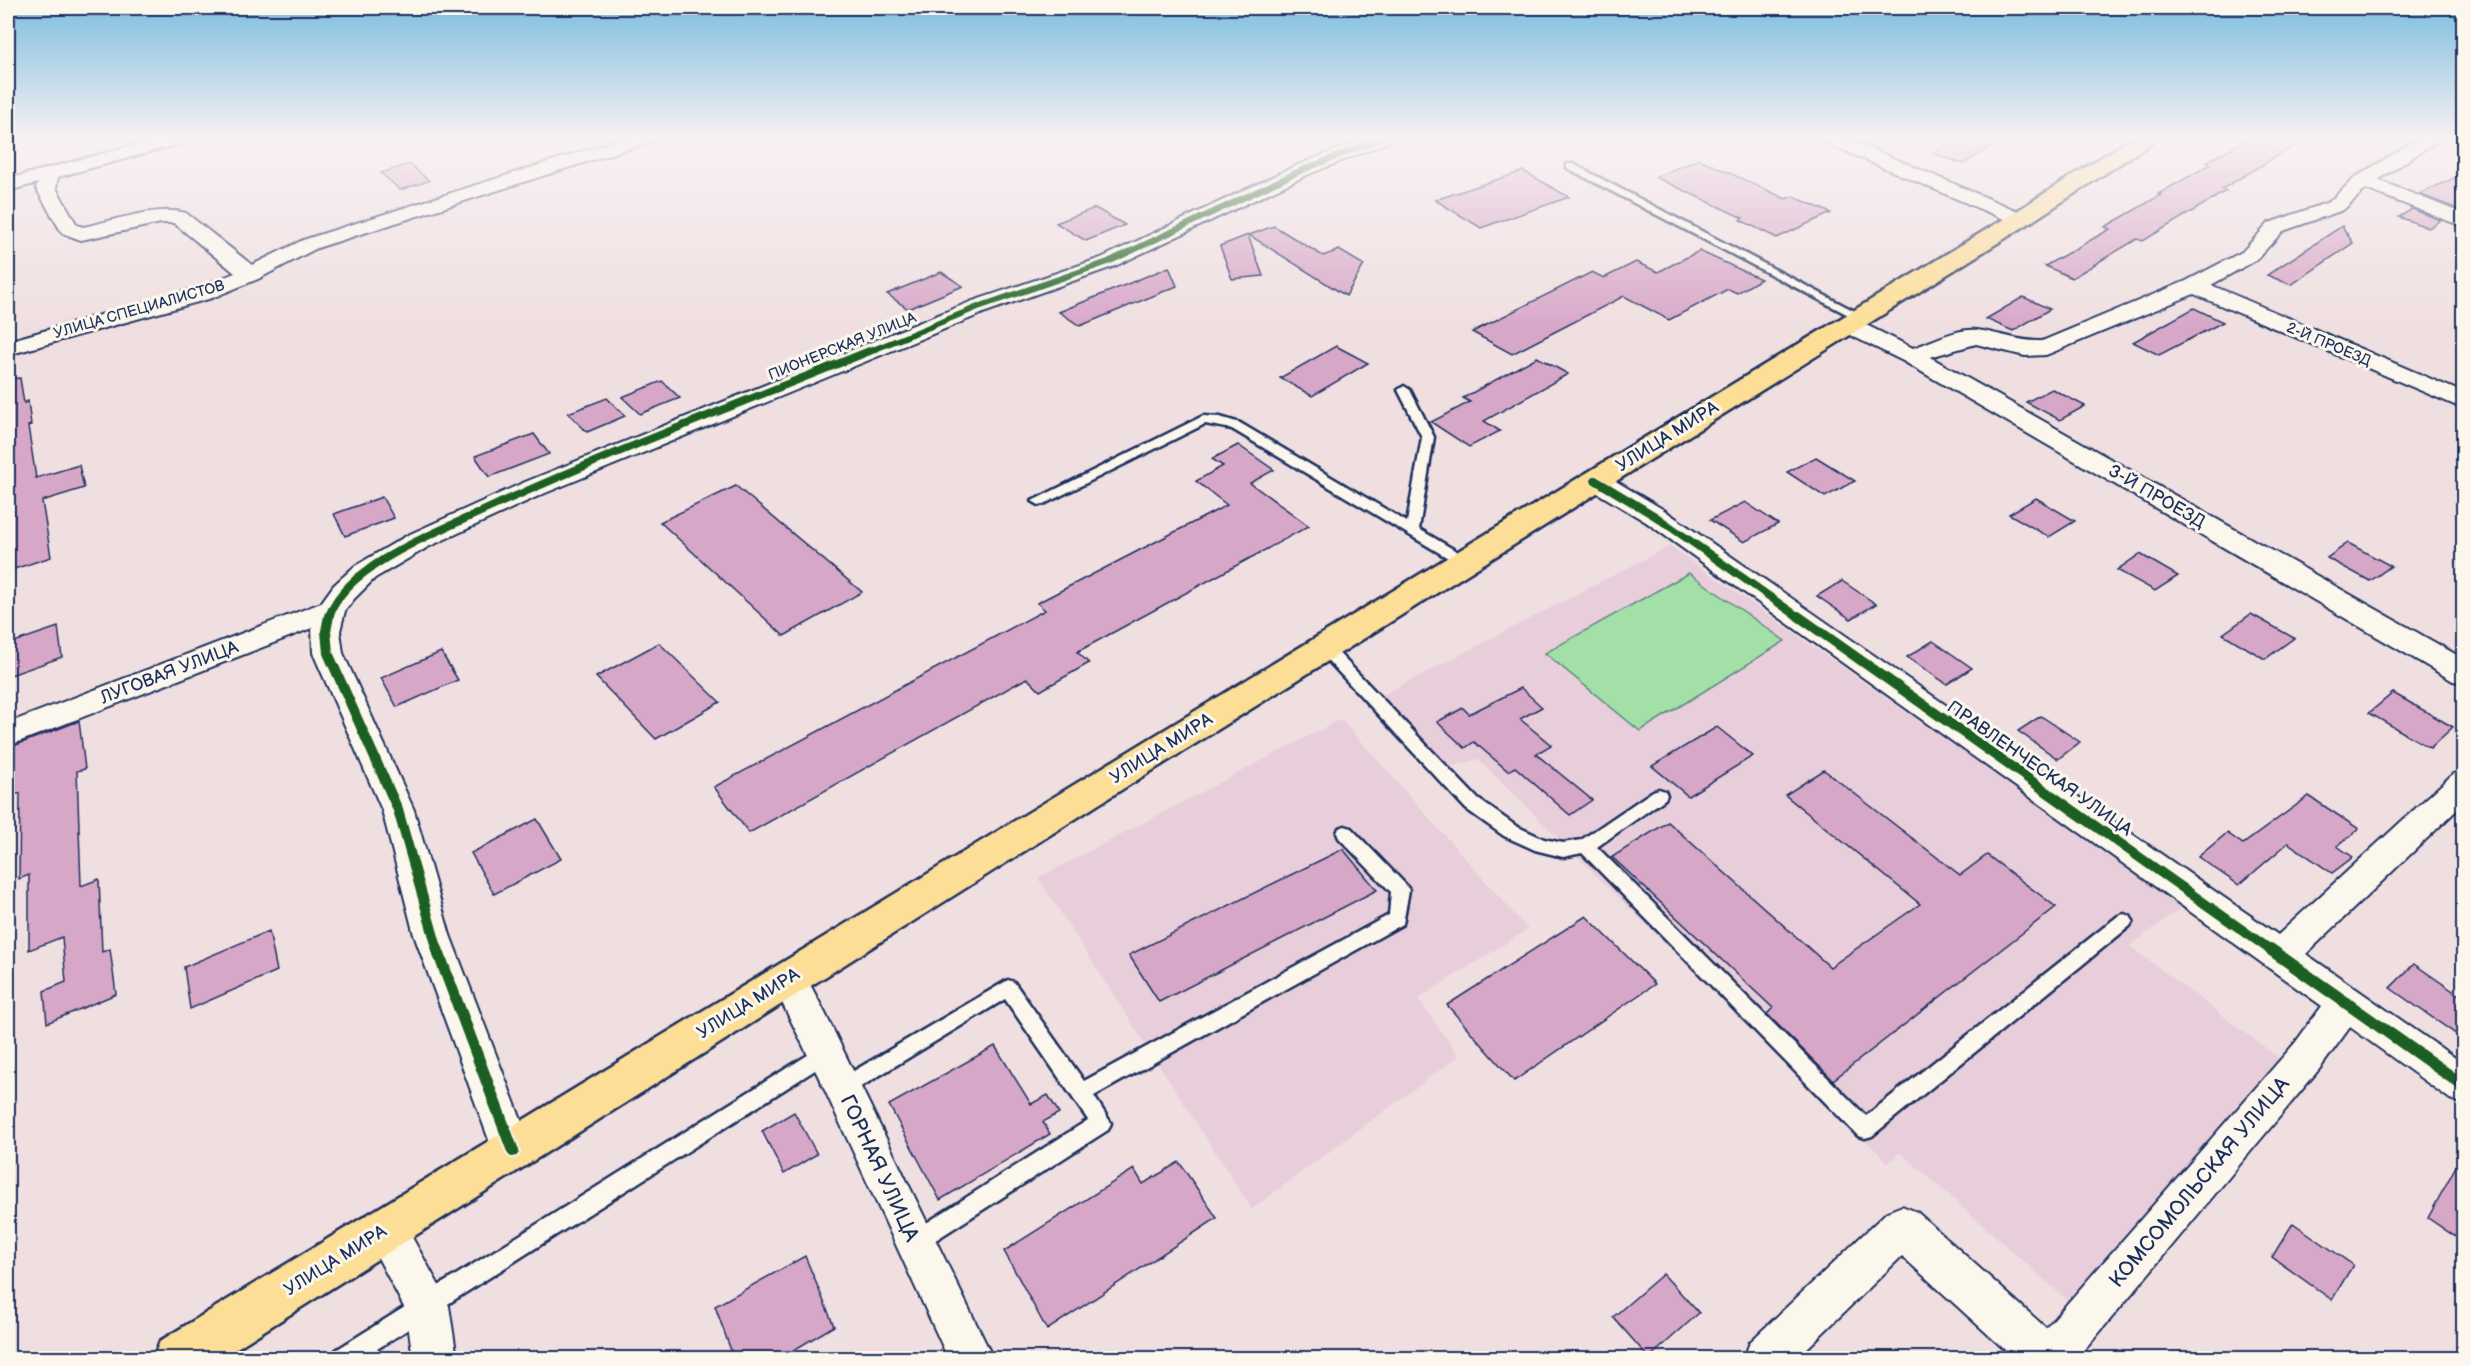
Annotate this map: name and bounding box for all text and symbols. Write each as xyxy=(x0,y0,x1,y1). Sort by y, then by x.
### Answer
street label: УЛИЦА СПЕЦИАЛИСТОВ xyxy=(51,276,227,343)
street label: ПИОНЕРСКАЯ УЛИЦА xyxy=(765,308,920,385)
street label: 2-Й ПРОЕЗД xyxy=(2284,318,2374,371)
street label: УЛИЦА МИРА xyxy=(1612,397,1722,476)
street label: 3-Й ПРОЕЗД xyxy=(2104,460,2209,533)
street label: ЛУГОВАЯ УЛИЦА xyxy=(96,636,241,709)
street label: ПРАВЛЕНЧЕСКАЯ УЛИЦА xyxy=(1943,696,2136,840)
street label: УЛИЦА МИРА xyxy=(1106,709,1216,788)
street label: УЛИЦА МИРА xyxy=(693,964,803,1043)
street label: КОМСОМОЛЬСКАЯ УЛИЦА xyxy=(2104,1072,2295,1293)
street label: ГОРНАЯ УЛИЦА xyxy=(835,1091,925,1246)
street label: УЛИЦА МИРА xyxy=(280,1221,390,1300)

